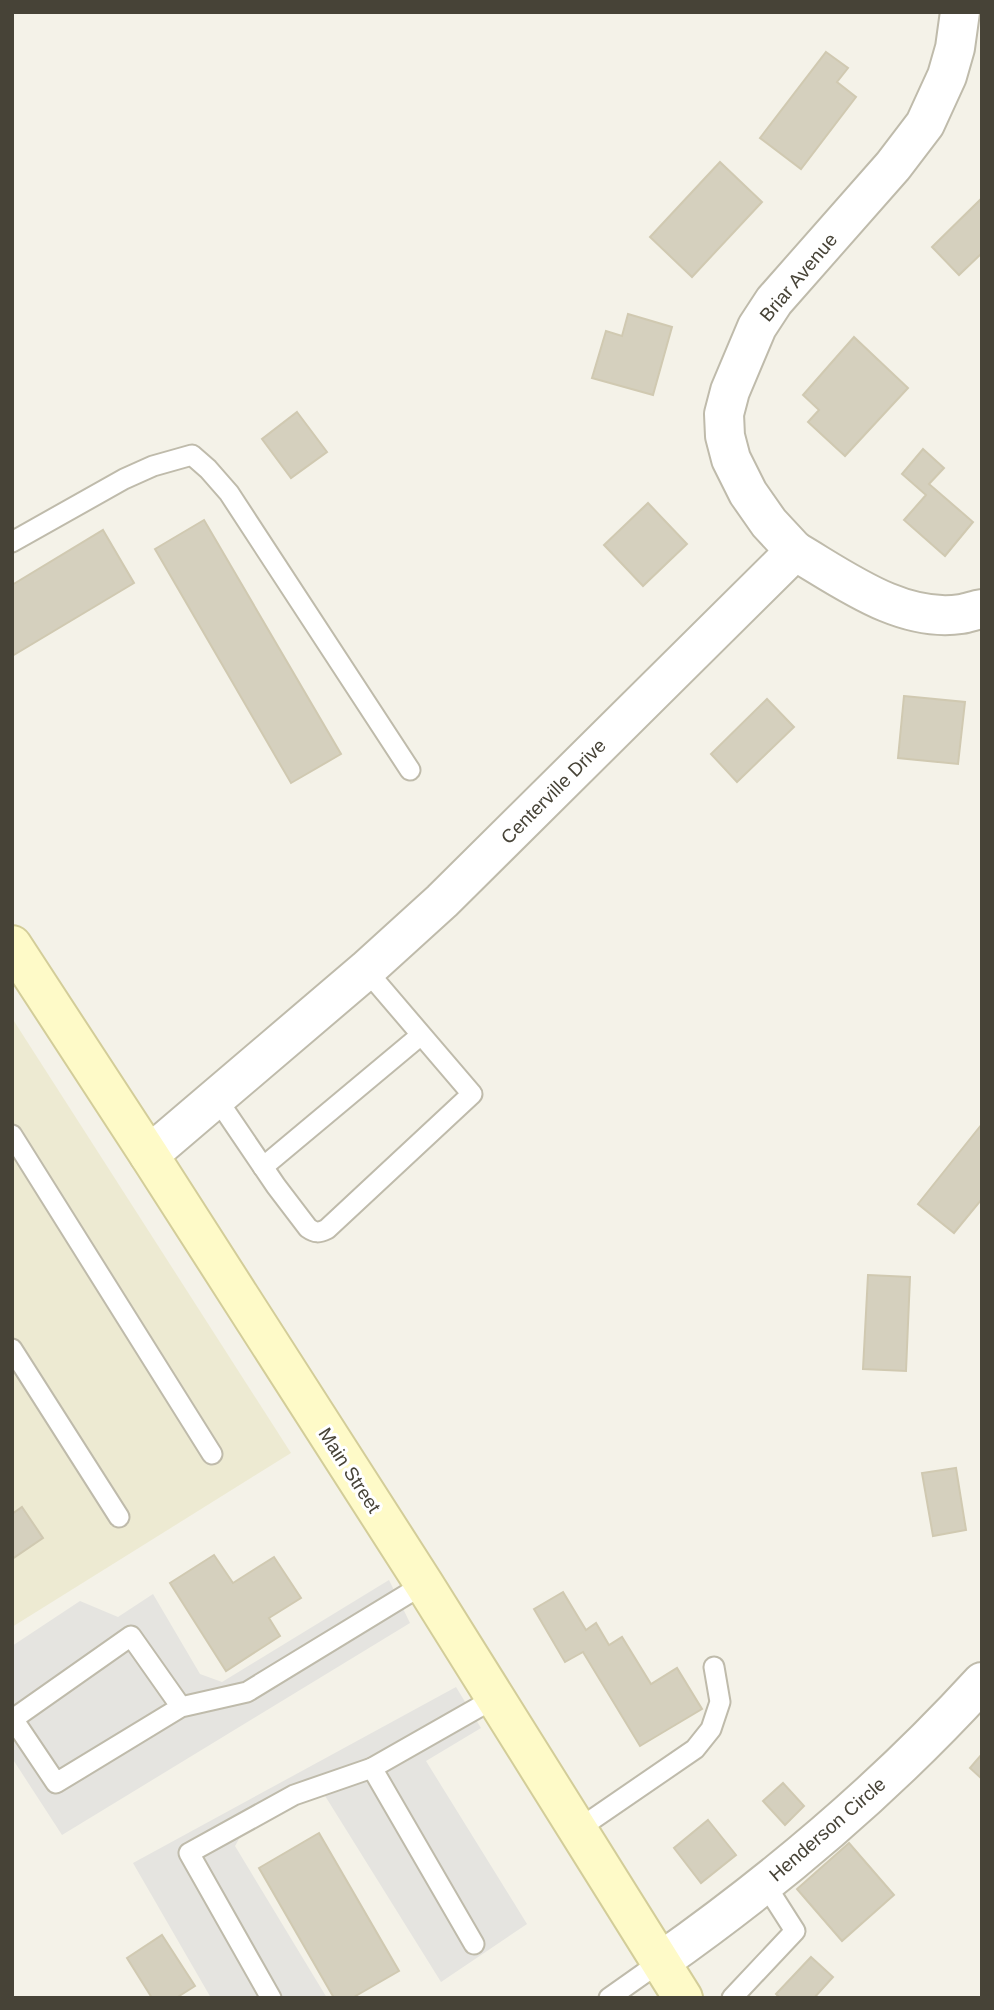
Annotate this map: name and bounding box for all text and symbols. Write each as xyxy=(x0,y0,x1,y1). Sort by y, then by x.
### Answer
street label: Briar Avenue xyxy=(755,229,841,326)
street label: Centerville Drive xyxy=(497,735,610,848)
street label: Main Street xyxy=(314,1424,385,1517)
street label: Henderson Circle xyxy=(765,1773,890,1885)

